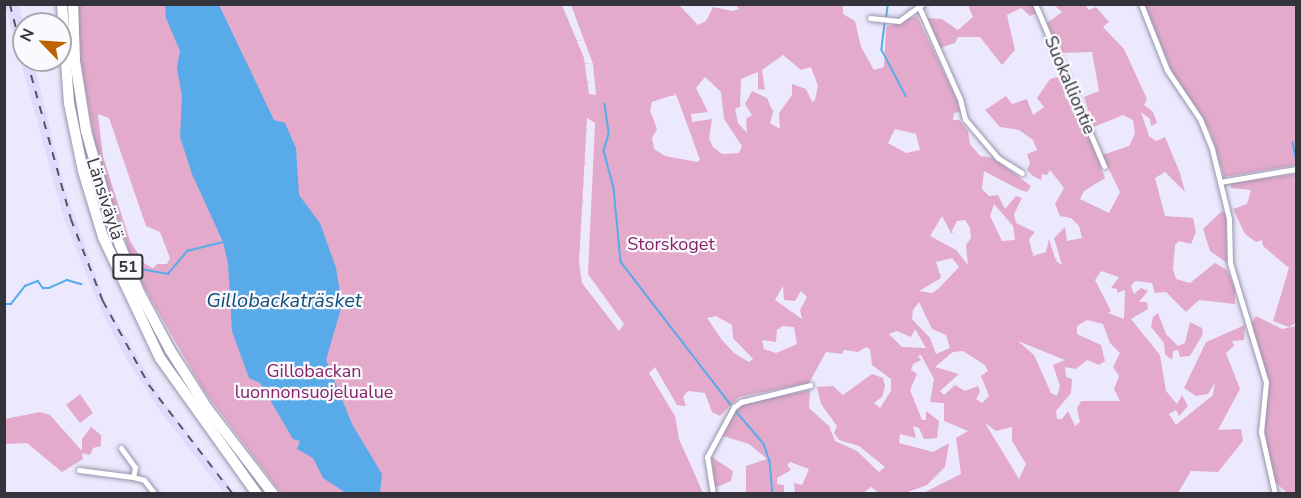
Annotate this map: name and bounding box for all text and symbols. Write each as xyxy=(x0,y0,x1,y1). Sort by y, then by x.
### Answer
north arrow xyxy=(12,12,72,72)
text: N xyxy=(15,25,40,45)
street label: Suokalliontie xyxy=(1040,33,1100,137)
street label: Länsiväylä xyxy=(82,155,128,243)
park label: Storskoget xyxy=(627,233,715,255)
road number: 51 xyxy=(112,254,144,280)
water label: Gillobackaträsket xyxy=(206,288,362,312)
park label: Gillobackan luonnonsuojelualue xyxy=(235,361,393,404)

